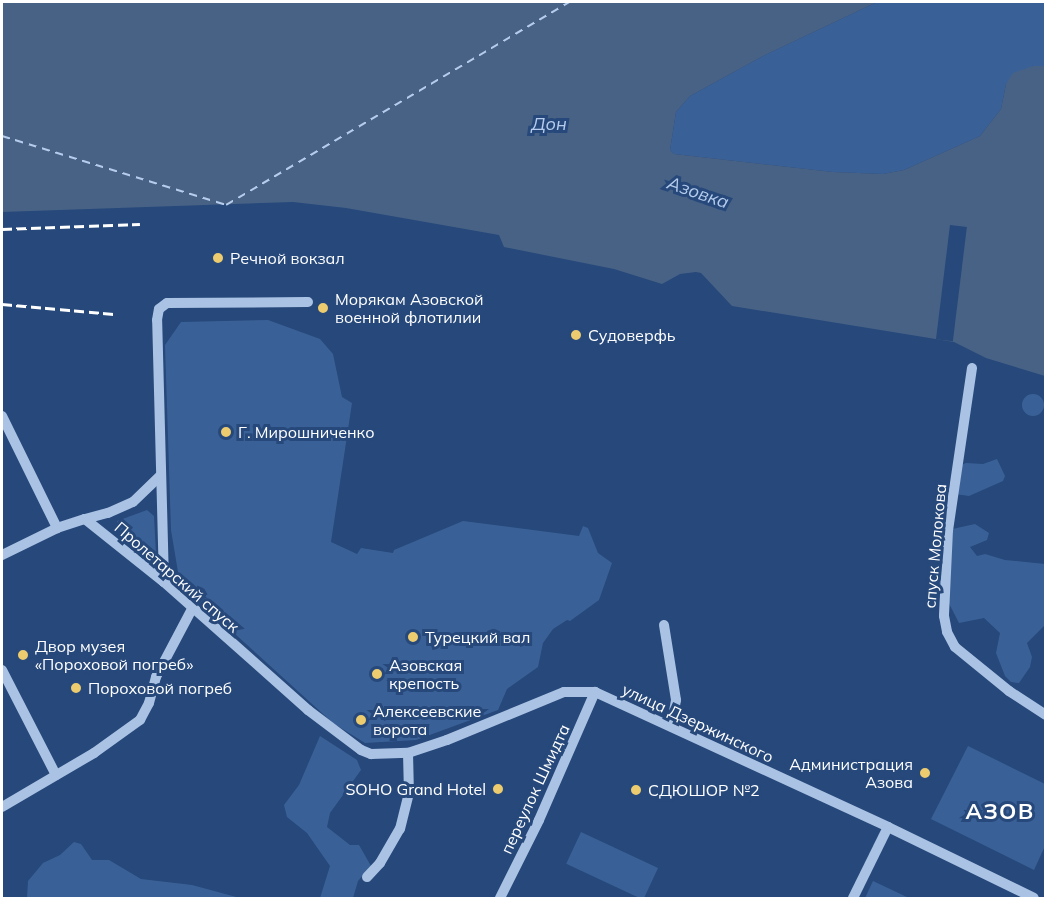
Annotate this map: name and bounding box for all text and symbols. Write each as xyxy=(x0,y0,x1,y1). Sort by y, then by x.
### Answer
water label: Дон xyxy=(531,113,567,135)
water label: Азовка xyxy=(664,172,732,214)
place label: Речной вокзал xyxy=(230,248,345,268)
marker: Речной вокзал xyxy=(211,251,225,265)
place label: Морякам Азовской военной флотилии xyxy=(335,289,483,327)
marker: Морякам Азовской военной флотилии xyxy=(316,301,330,315)
place label: Судоверфь xyxy=(588,325,676,345)
marker: Судоверфь xyxy=(569,328,583,342)
place label: Г. Мирошниченко xyxy=(238,422,375,442)
marker: Г. Мирошниченко xyxy=(219,425,233,439)
street label: спуск Молокова xyxy=(920,483,950,609)
street label: Пролетарский спуск xyxy=(111,518,243,636)
place label: Турецкий вал xyxy=(425,627,530,647)
marker: Турецкий вал xyxy=(406,630,420,644)
place label: Двор музея «Пороховой погреб» xyxy=(35,636,193,674)
marker: Двор музея «Пороховой погреб» xyxy=(16,648,30,662)
place label: Азовская крепость xyxy=(389,655,462,693)
marker: Азовская крепость xyxy=(370,667,384,681)
place label: Пороховой погреб xyxy=(88,678,232,698)
street label: улица Дзержинского xyxy=(619,679,777,767)
marker: Пороховой погреб xyxy=(69,681,83,695)
place label: Алексеевские ворота xyxy=(373,701,481,739)
marker: Алексеевские ворота xyxy=(354,713,368,727)
street label: переулок Шмидта xyxy=(497,721,573,857)
place label: Администрация Азова xyxy=(789,754,913,792)
marker: Администрация Азова xyxy=(918,766,932,780)
place label: SOHO Grand Hotel xyxy=(345,779,486,799)
place label: СДЮШОР №2 xyxy=(648,780,760,800)
marker: SOHO Grand Hotel xyxy=(491,782,505,796)
marker: СДЮШОР №2 xyxy=(629,783,643,797)
district label: АЗОВ xyxy=(965,799,1035,825)

